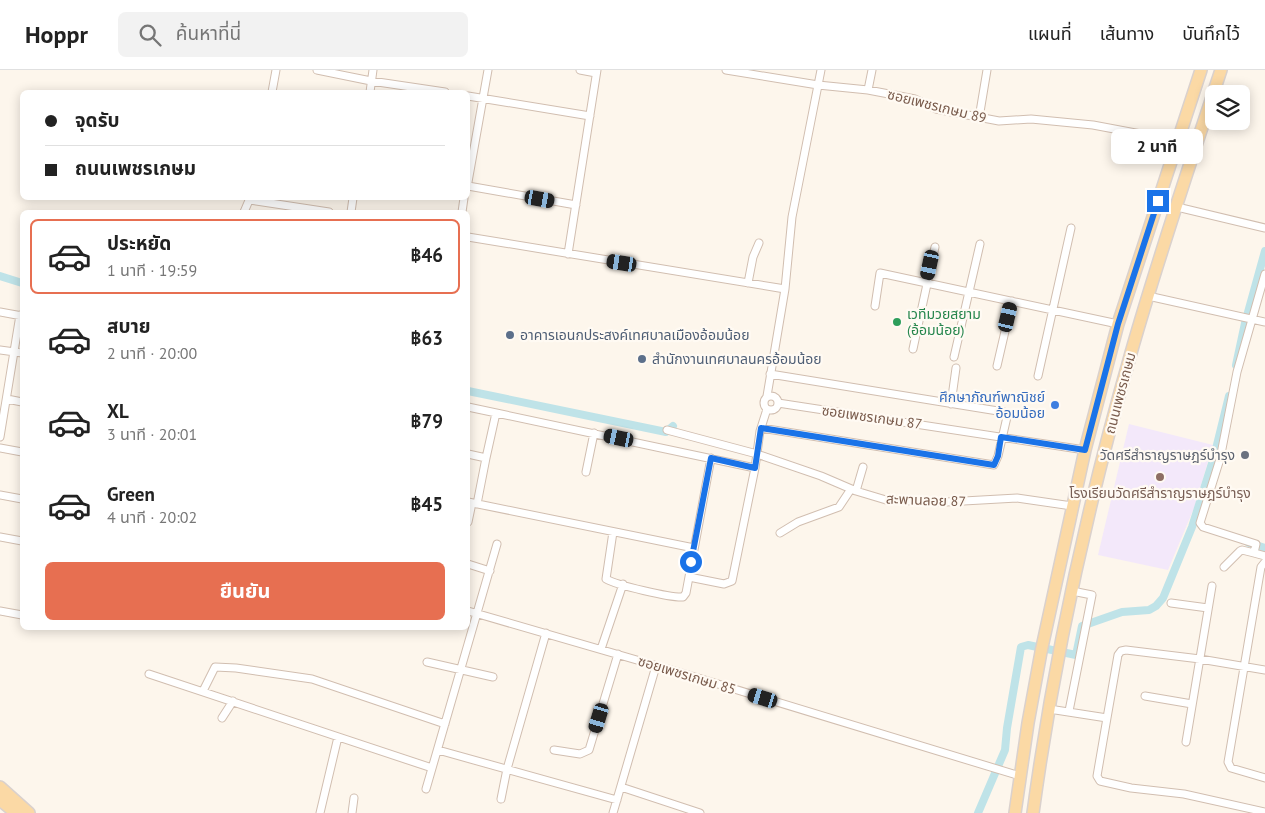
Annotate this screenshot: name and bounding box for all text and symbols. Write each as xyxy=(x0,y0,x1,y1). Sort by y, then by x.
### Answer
search box xyxy=(118,12,468,57)
text: Hoppr xyxy=(25,19,88,50)
icon: search xyxy=(136,21,164,49)
text: ค้นหาที่นี่ xyxy=(176,21,241,45)
text: แผนที่ xyxy=(1028,22,1072,45)
text: เส้นทาง xyxy=(1100,22,1154,45)
text: บันทึกไว้ xyxy=(1182,22,1240,45)
street label: ซอยเพชรเกษม 89 xyxy=(886,85,988,127)
map controls xyxy=(1205,85,1250,130)
button: layers xyxy=(1205,85,1250,130)
text: จุดรับ xyxy=(75,108,120,132)
callout: 2 นาที xyxy=(1112,128,1204,164)
text: 2 นาที xyxy=(1137,136,1177,156)
text: ถนนเพชรเกษม xyxy=(75,156,196,180)
car xyxy=(523,189,556,209)
route end xyxy=(1147,190,1169,212)
text: ประหยัด xyxy=(107,231,171,255)
icon: car xyxy=(47,234,92,279)
text: ฿46 xyxy=(410,243,443,267)
car xyxy=(919,249,940,281)
car xyxy=(606,253,637,273)
text: 1 นาที · 19:59 xyxy=(107,260,197,280)
car xyxy=(997,301,1018,333)
place label: เวทีมวยสยาม (อ้อมน้อย) xyxy=(907,305,981,339)
text: สบาย xyxy=(107,314,151,338)
marker: เวทีมวยสยาม (อ้อมน้อย) xyxy=(891,316,903,328)
icon: car xyxy=(47,317,92,362)
text: ฿63 xyxy=(410,326,443,350)
place label: อาคารเอนกประสงค์เทศบาลเมืองอ้อมน้อย xyxy=(520,326,749,344)
marker: อาคารเอนกประสงค์เทศบาลเมืองอ้อมน้อย xyxy=(504,329,516,341)
text: 2 นาที · 20:00 xyxy=(107,343,197,363)
place label: สำนักงานเทศบาลนครอ้อมน้อย xyxy=(652,350,822,368)
street label: ถนนเพชรเกษม xyxy=(1100,350,1140,436)
marker: สำนักงานเทศบาลนครอ้อมน้อย xyxy=(636,353,648,365)
place label: ศึกษาภัณฑ์พาณิชย์ อ้อมน้อย xyxy=(939,388,1045,422)
text: XL xyxy=(107,399,129,423)
marker: ศึกษาภัณฑ์พาณิชย์ อ้อมน้อย xyxy=(1049,399,1061,411)
icon: car xyxy=(47,400,92,445)
street label: ซอยเพชรเกษม 87 xyxy=(821,401,923,433)
text: ฿79 xyxy=(410,409,443,433)
text: 3 นาที · 20:01 xyxy=(107,424,197,444)
car xyxy=(602,428,635,448)
place label: วัดศรีสําราญราษฎร์บํารุง xyxy=(1100,446,1235,464)
marker: วัดศรีสําราญราษฎร์บํารุง xyxy=(1239,449,1251,461)
marker: โรงเรียนวัดศรีสําราญราษฎร์บํารุง xyxy=(1154,471,1166,483)
text: Green xyxy=(107,482,155,506)
icon: car xyxy=(47,483,92,528)
place label: โรงเรียนวัดศรีสําราญราษฎร์บํารุง xyxy=(1069,484,1251,502)
street label: สะพานลอย 87 xyxy=(886,490,966,510)
text: ฿45 xyxy=(410,492,443,516)
text: 4 นาที · 20:02 xyxy=(107,507,197,527)
route start xyxy=(680,551,702,573)
button: ยืนยัน xyxy=(45,562,445,620)
street label: ซอยเพชรเกษม 85 xyxy=(636,652,738,698)
car xyxy=(746,686,779,710)
car xyxy=(587,701,610,735)

